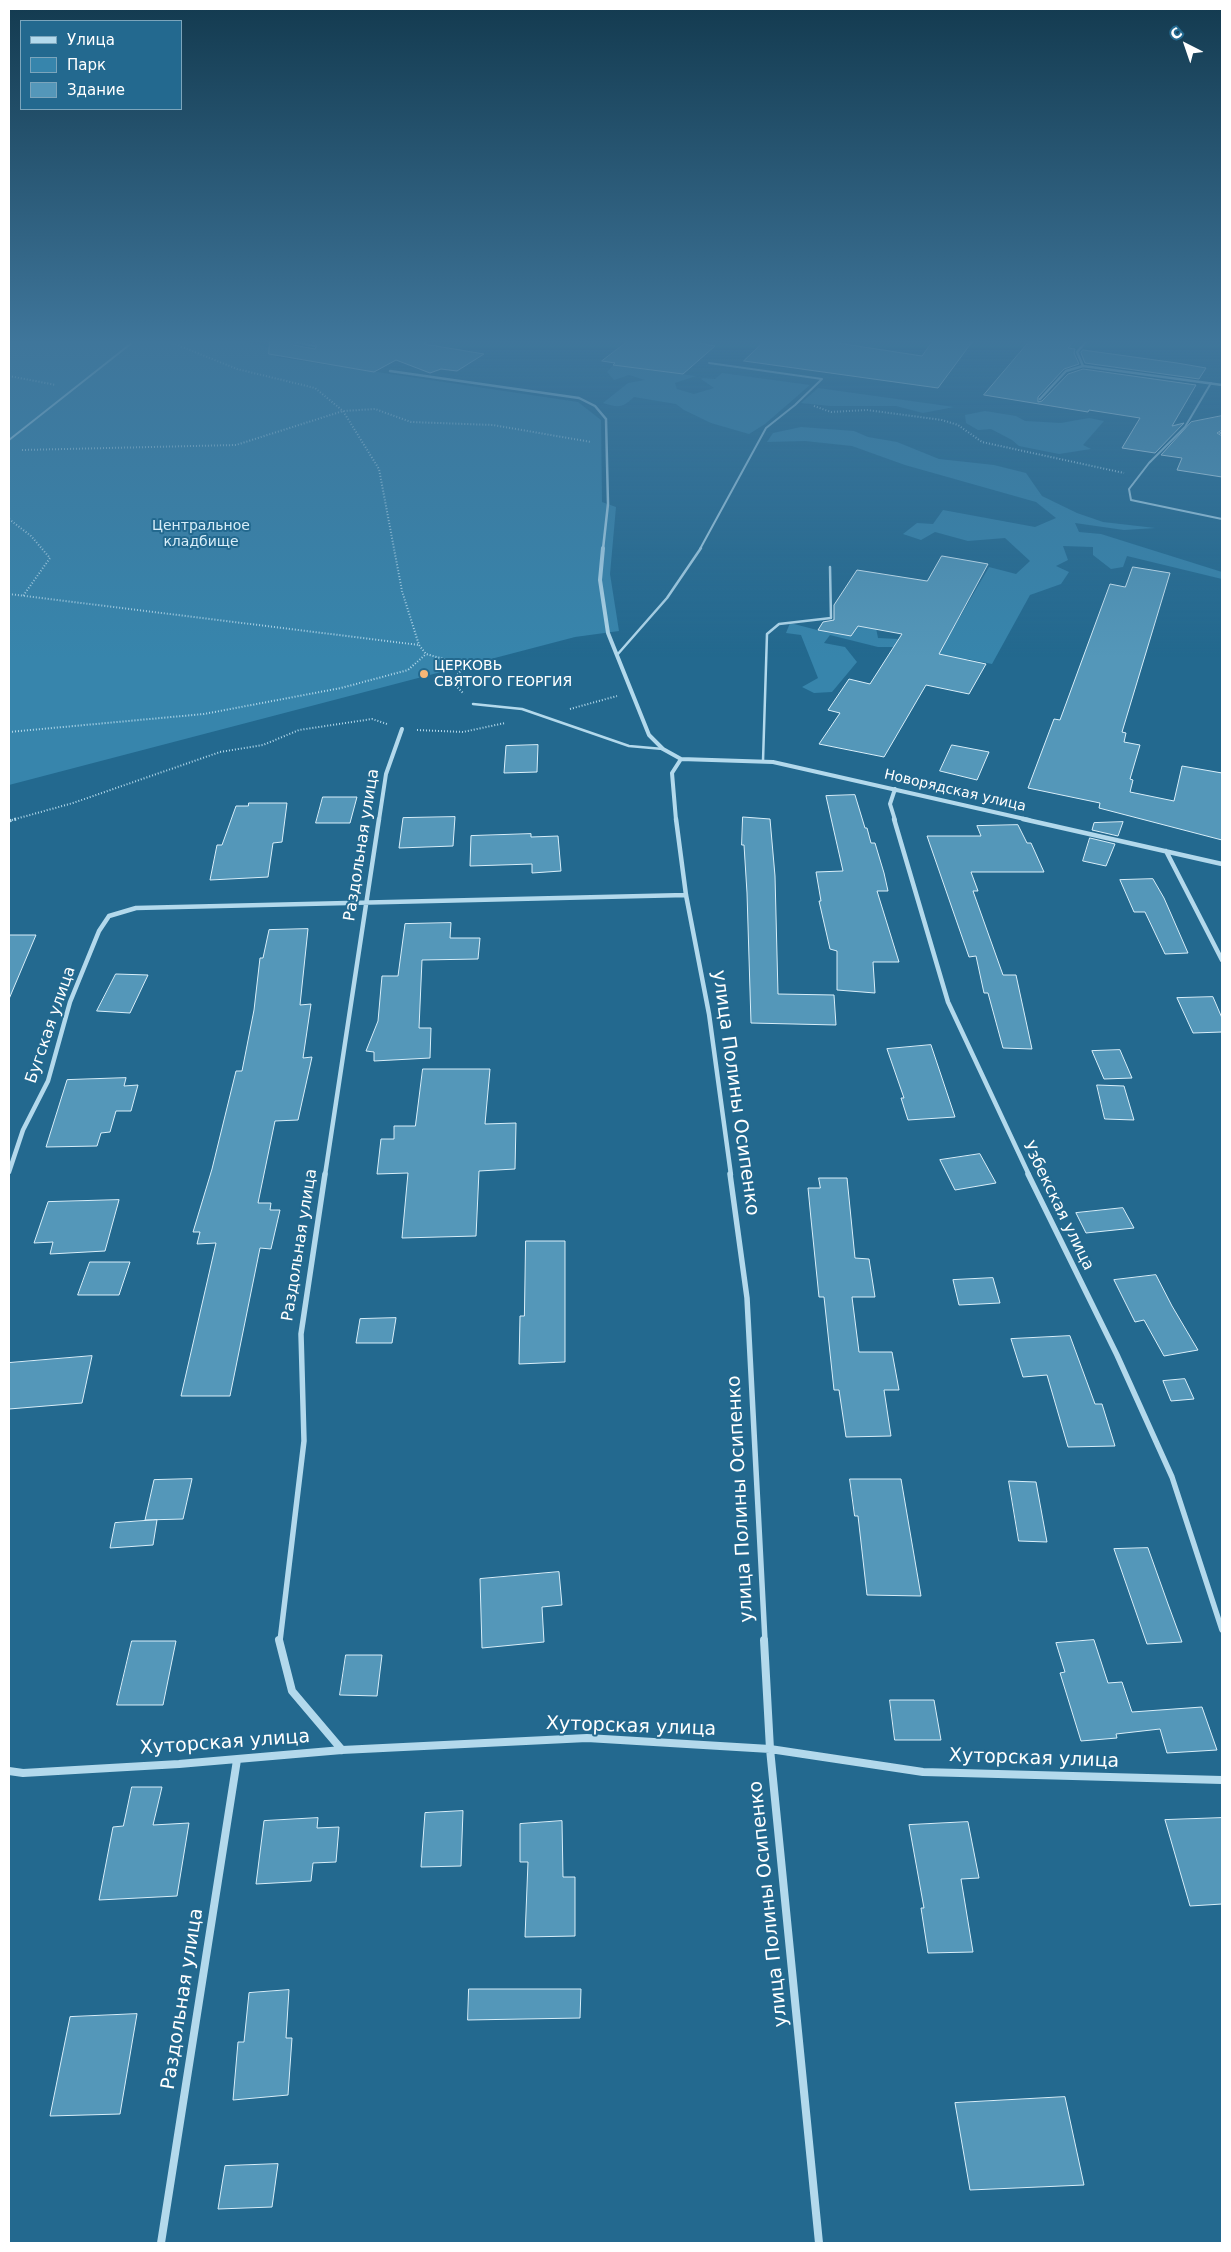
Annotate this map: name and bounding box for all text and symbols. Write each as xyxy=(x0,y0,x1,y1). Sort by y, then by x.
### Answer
legend xyxy=(20,20,182,110)
north arrow xyxy=(1161,20,1211,70)
text: С xyxy=(1167,24,1185,43)
text: Улица xyxy=(67,31,115,49)
text: Парк xyxy=(67,56,106,74)
text: Здание xyxy=(67,81,125,99)
park label: Центральное кладбище xyxy=(152,518,250,550)
place label: ЦЕРКОВЬ СВЯТОГО ГЕОРГИЯ xyxy=(434,658,572,690)
marker: ЦЕРКОВЬ СВЯТОГО ГЕОРГИЯ xyxy=(418,668,430,680)
street label: Раздольная улица xyxy=(340,767,384,923)
street label: Новорядская улица xyxy=(882,767,1028,815)
street label: Бугская улица xyxy=(22,964,80,1086)
street label: улица Полины Осипенко xyxy=(706,969,764,1217)
street label: Узбекская улица xyxy=(1018,1138,1098,1274)
street label: Раздольная улица xyxy=(278,1167,322,1323)
street label: улица Полины Осипенко xyxy=(723,1375,759,1623)
street label: Хуторская улица xyxy=(545,1713,717,1741)
street label: Хуторская улица xyxy=(139,1726,311,1760)
street label: Хуторская улица xyxy=(948,1745,1120,1773)
street label: улица Полины Осипенко xyxy=(745,1780,793,2028)
street label: Раздольная улица xyxy=(157,1907,209,2091)

